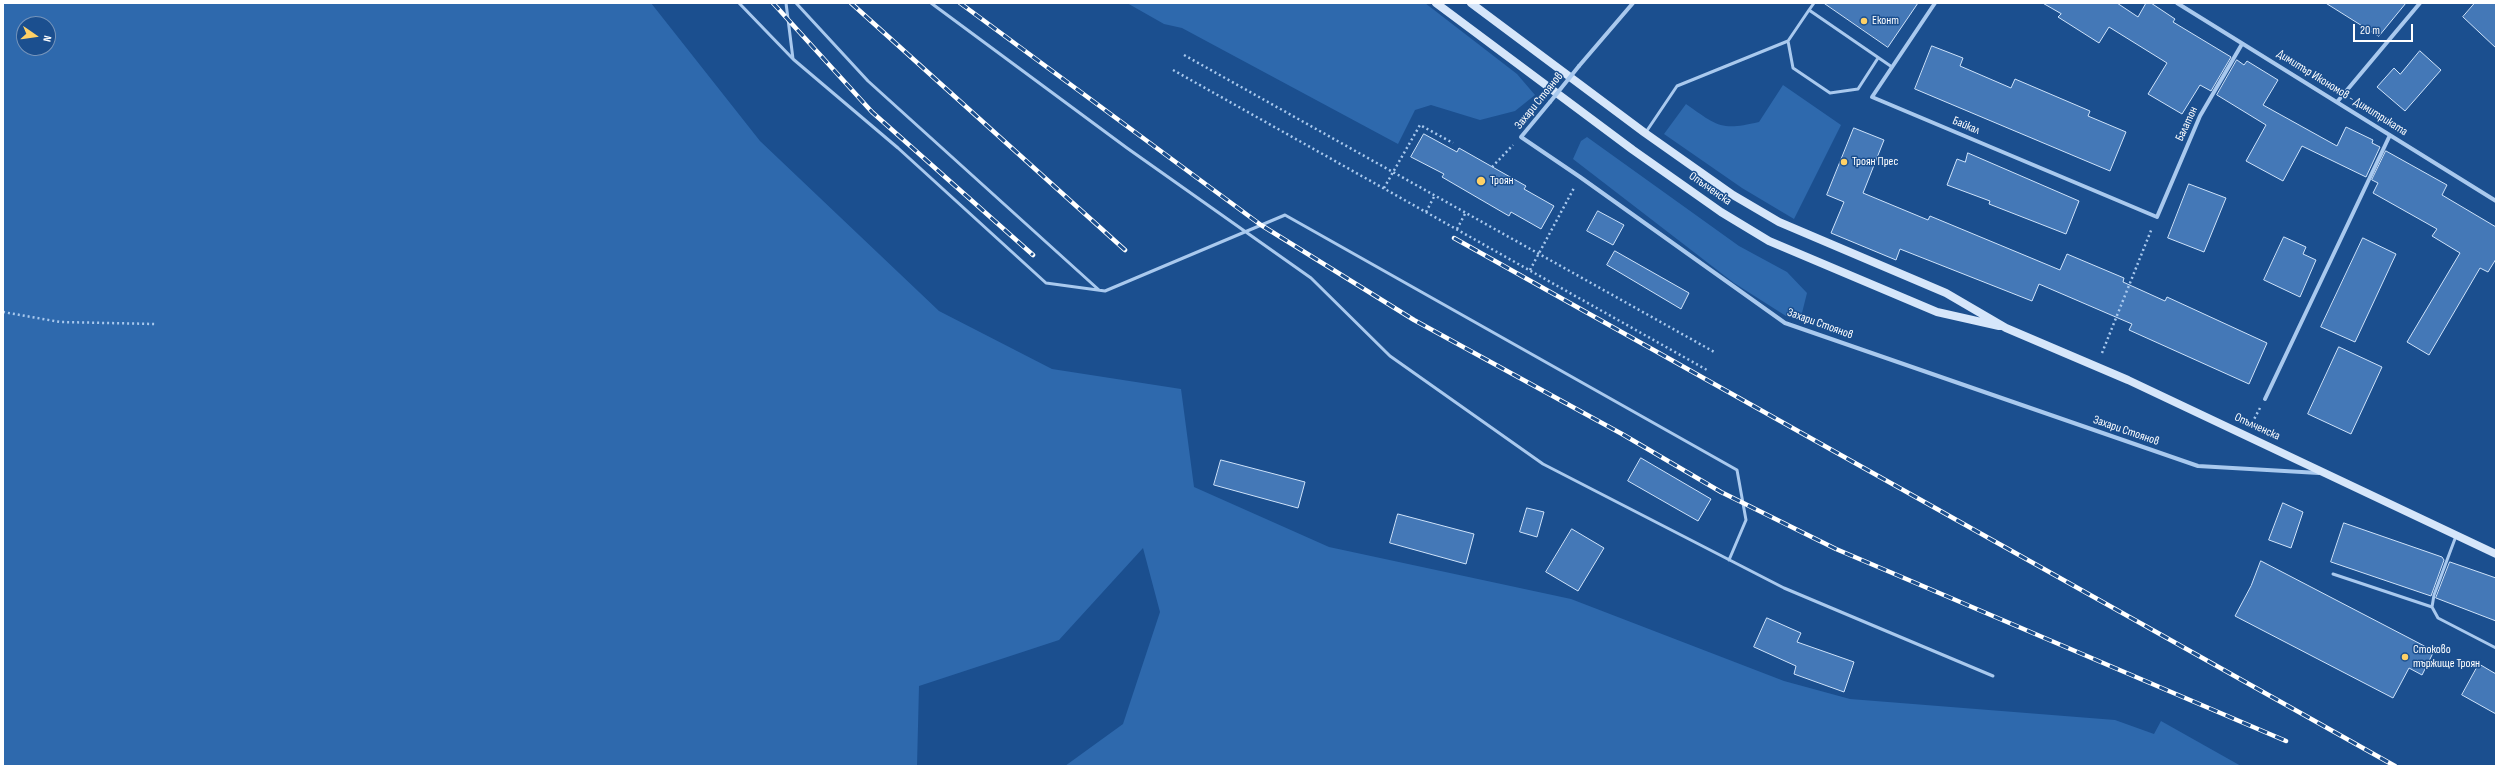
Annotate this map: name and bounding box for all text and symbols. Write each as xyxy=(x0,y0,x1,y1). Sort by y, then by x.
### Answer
place label: Еконт xyxy=(1872,14,1899,28)
north arrow xyxy=(16,16,56,56)
marker: Еконт xyxy=(1859,16,1869,26)
scale bar xyxy=(2355,16,2415,42)
text: 20 m xyxy=(2360,23,2380,38)
text: N xyxy=(40,34,54,43)
street label: Димитър Икономов - Димитриката xyxy=(2274,47,2410,139)
street label: Захари Стоянов xyxy=(1512,70,1566,132)
street label: Балатон xyxy=(2173,104,2201,144)
street label: Байкал xyxy=(1950,114,1982,138)
place label: Троян Прес xyxy=(1852,155,1898,169)
marker: Троян Прес xyxy=(1839,157,1849,167)
street label: Опълченска xyxy=(1686,169,1734,209)
place label: Троян xyxy=(1490,174,1514,188)
marker: Троян xyxy=(1475,175,1487,187)
street label: Захари Стоянов xyxy=(1785,305,1855,343)
street label: Опълченска xyxy=(2232,410,2282,444)
street label: Захари Стоянов xyxy=(2091,413,2161,449)
place label: Стоково тържище Троян xyxy=(2413,643,2480,671)
marker: Стоково тържище Троян xyxy=(2400,652,2410,662)

